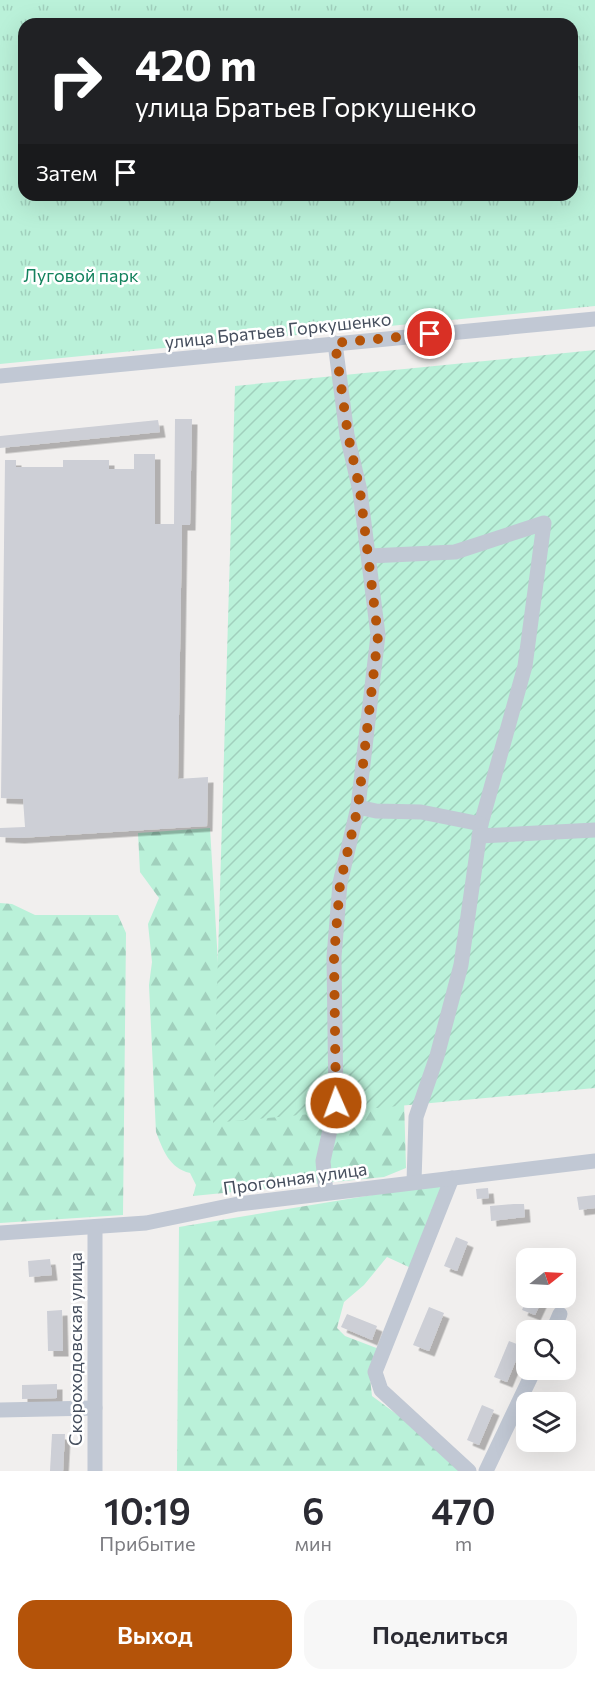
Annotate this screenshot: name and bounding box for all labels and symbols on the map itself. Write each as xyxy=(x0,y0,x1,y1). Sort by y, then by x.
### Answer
park label: Луговой парк xyxy=(23,264,139,286)
street label: улица Братьев Горкушенко xyxy=(164,307,392,353)
pin xyxy=(404,308,455,359)
position arrow xyxy=(304,1071,368,1135)
street label: Прогонная улица xyxy=(222,1157,368,1199)
north arrow xyxy=(516,1248,576,1308)
street label: Скороходовская улица xyxy=(64,1252,86,1446)

